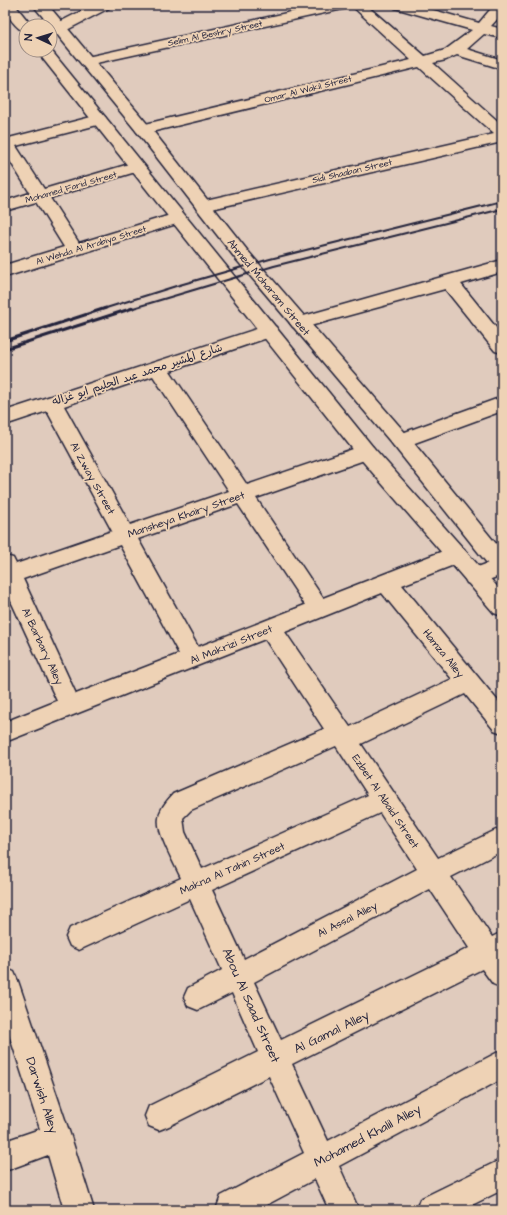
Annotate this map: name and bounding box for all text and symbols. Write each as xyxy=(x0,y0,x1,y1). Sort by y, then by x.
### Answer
street label: Selim Al Beshry Street xyxy=(167,17,264,50)
north arrow xyxy=(18,18,58,58)
text: N xyxy=(21,33,36,41)
street label: Omar Al Wakil Street xyxy=(263,72,354,107)
street label: Sidi Shaaban Street xyxy=(311,156,394,187)
street label: Mohamed Farid Street xyxy=(24,168,119,207)
street label: Al Wehda Al Arabiya Street xyxy=(34,222,148,268)
street label: Ahmed Moharam Street xyxy=(224,236,314,339)
street label: شارع المشير محمد عبد الحليم ابو غزاله xyxy=(50,340,225,410)
street label: Al Zway Street xyxy=(66,439,119,518)
street label: Mansheya Khairy Street xyxy=(126,487,248,543)
street label: Al Barbary Alley xyxy=(17,605,67,688)
street label: Al Makrizi Street xyxy=(188,621,275,668)
street label: Hamza Alley xyxy=(419,626,468,681)
street label: Ezbet Al Abaid Street xyxy=(348,751,423,852)
street label: Makna Al Tahin Street xyxy=(177,838,288,898)
street label: Al Assal Alley xyxy=(315,898,380,942)
street label: Abou Al Saad Street xyxy=(218,945,285,1066)
street label: Al Gamal Alley xyxy=(291,1006,373,1059)
street label: Darwish Alley xyxy=(20,1055,63,1136)
street label: Mohamed Khalil Alley xyxy=(311,1100,425,1173)

